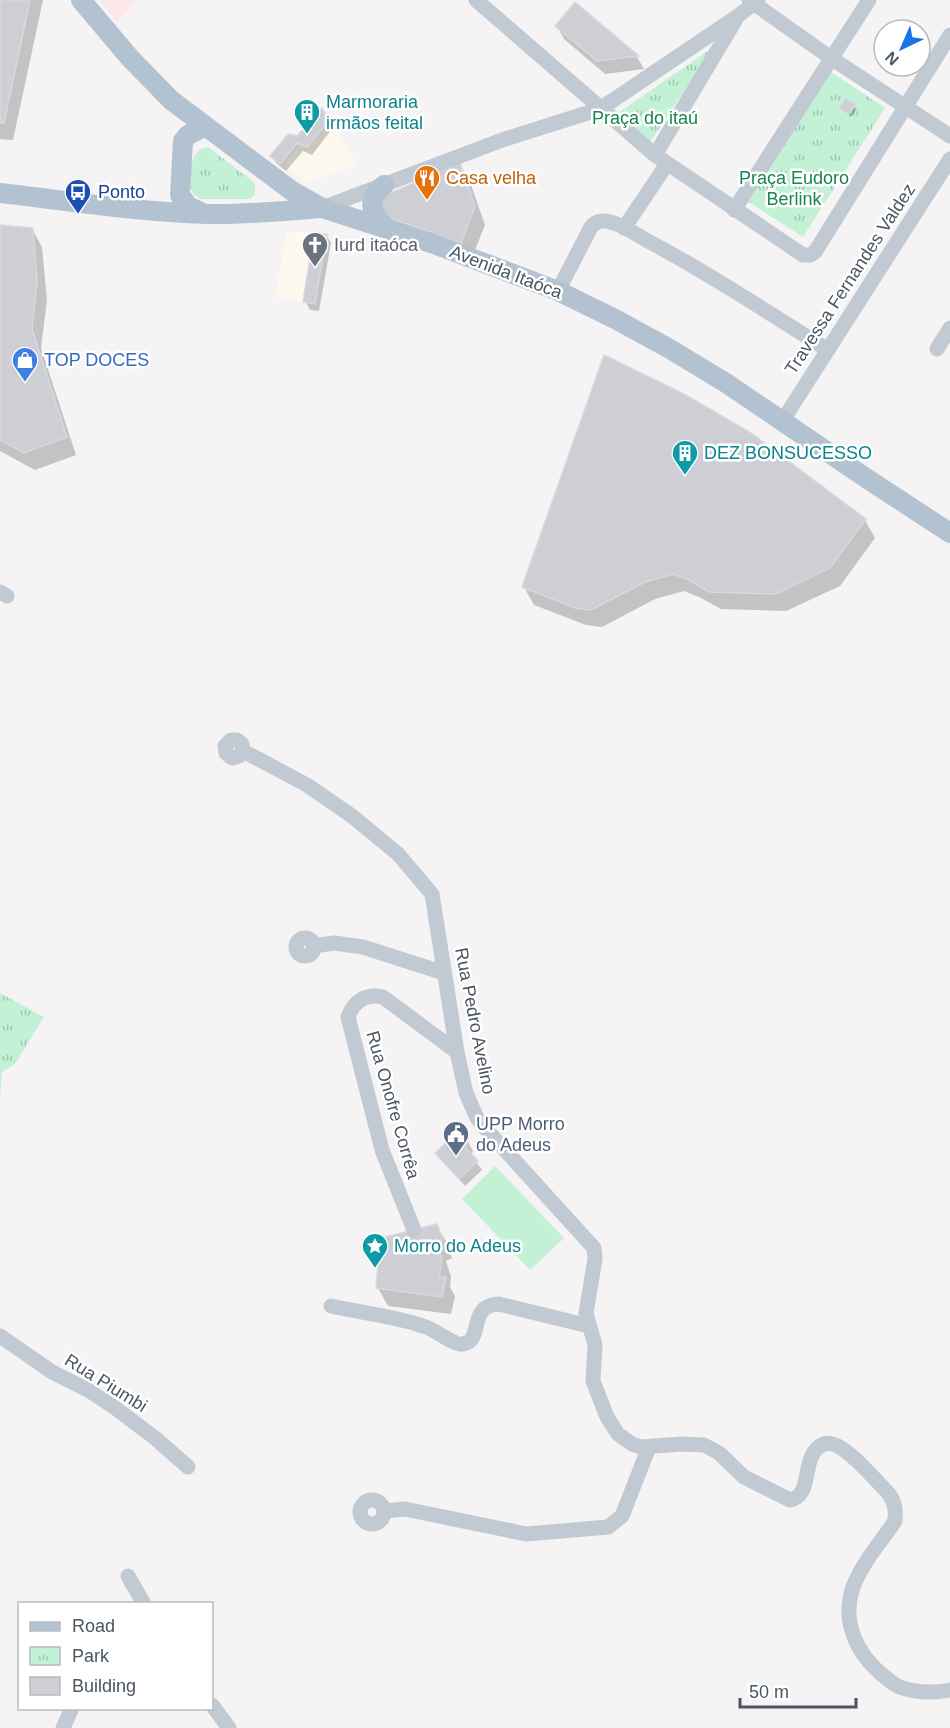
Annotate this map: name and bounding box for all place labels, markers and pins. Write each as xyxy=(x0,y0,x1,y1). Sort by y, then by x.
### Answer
place label: Marmoraria irmãos feital xyxy=(326,92,423,133)
building icon: Marmoraria irmãos feital xyxy=(292,97,322,135)
restaurant icon: Casa velha xyxy=(412,163,442,201)
place label: Casa velha xyxy=(446,168,537,188)
bus stop icon: Ponto xyxy=(63,177,93,215)
place label: Ponto xyxy=(98,182,145,202)
church icon: Iurd itaóca xyxy=(300,230,330,268)
place label: Iurd itaóca xyxy=(334,235,419,255)
shop icon: TOP DOCES xyxy=(10,345,40,383)
place label: TOP DOCES xyxy=(44,350,149,370)
building icon: DEZ BONSUCESSO xyxy=(670,438,700,476)
place label: DEZ BONSUCESSO xyxy=(704,443,872,463)
place label: UPP Morro do Adeus xyxy=(476,1114,565,1155)
public building icon: UPP Morro do Adeus xyxy=(441,1119,471,1157)
place icon: Morro do Adeus xyxy=(360,1231,390,1269)
place label: Morro do Adeus xyxy=(394,1236,521,1256)

